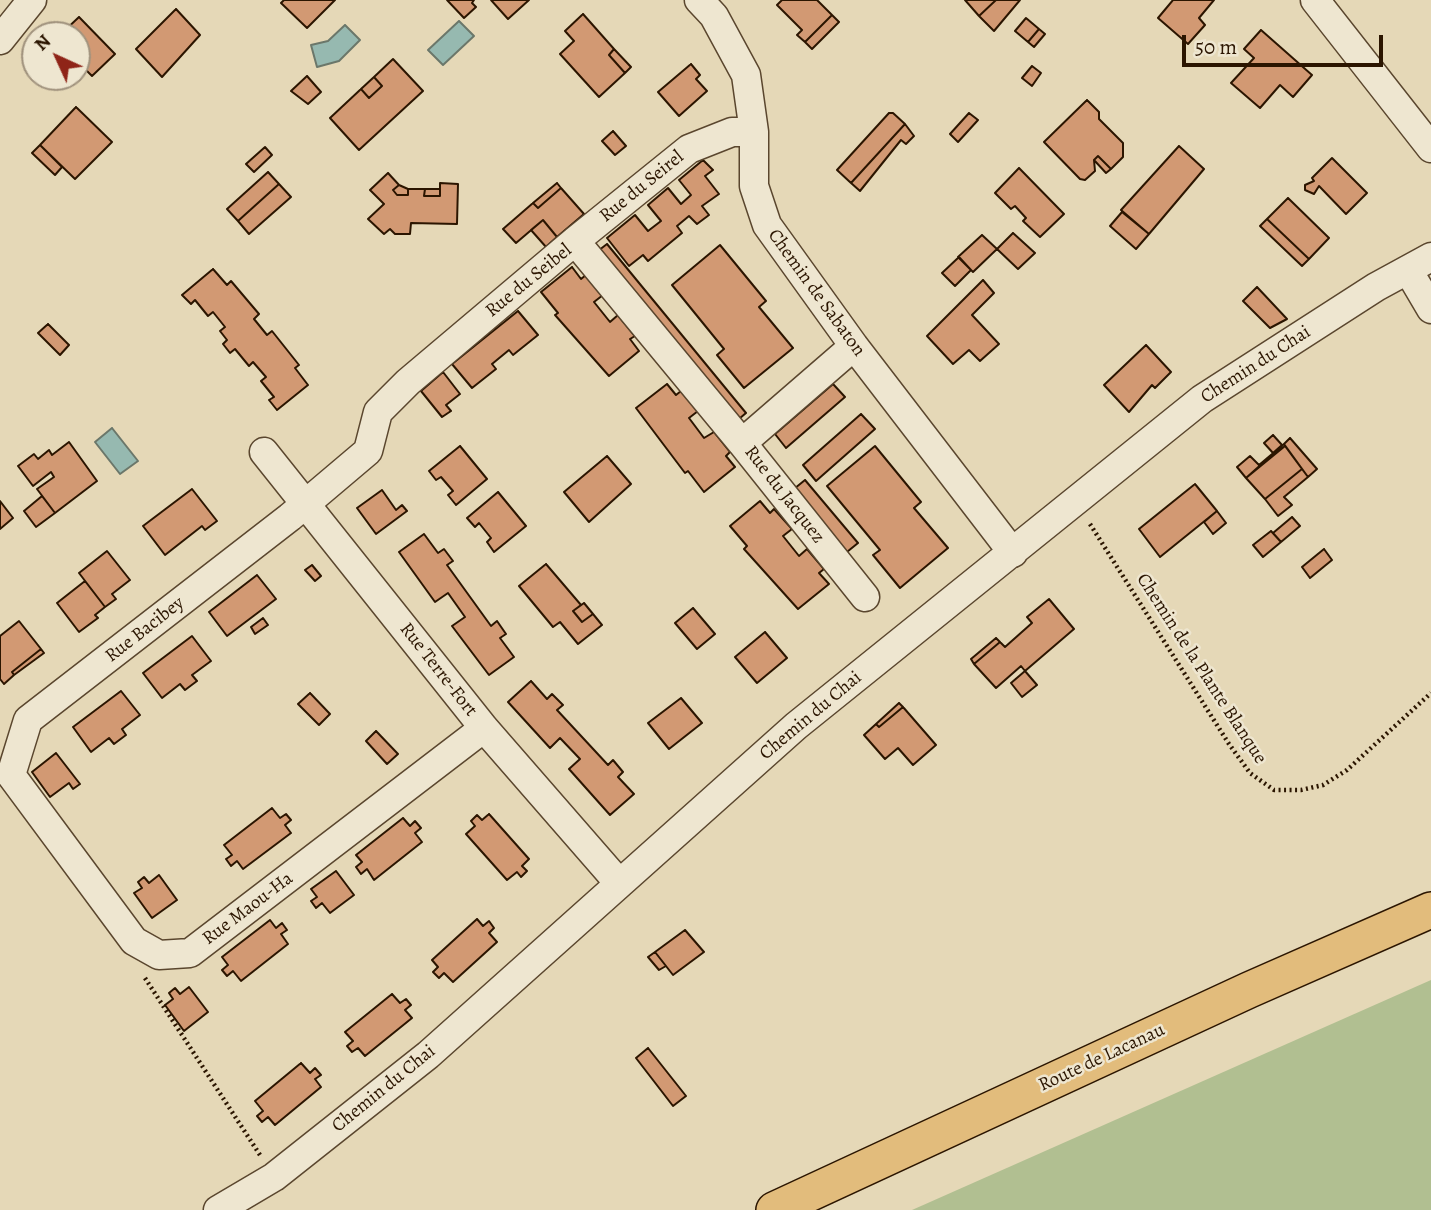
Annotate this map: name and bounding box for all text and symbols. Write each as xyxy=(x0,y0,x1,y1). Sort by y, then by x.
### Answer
north arrow xyxy=(21,21,91,91)
scale bar xyxy=(1186,21,1387,65)
text: N xyxy=(28,28,57,57)
text: 50 m xyxy=(1195,33,1237,61)
street label: Rue du Seirel xyxy=(595,146,689,228)
street label: Chemin de Sabaton xyxy=(762,225,870,361)
street label: Rue du Seibel xyxy=(481,239,577,323)
street label: Chemin du Chai xyxy=(1197,321,1315,409)
street label: Rue du Jacquez xyxy=(739,442,829,548)
street label: Chemin de la Plante Blanque xyxy=(1131,570,1271,768)
street label: Rue Bacibey xyxy=(101,592,189,668)
street label: Rue Terre-Fort xyxy=(394,619,482,721)
street label: Chemin du Chai xyxy=(755,667,867,765)
street label: Rue Maou-Ha xyxy=(198,868,298,950)
street label: Route de Lacanau xyxy=(1035,1019,1169,1097)
street label: Chemin du Chai xyxy=(328,1040,440,1138)

